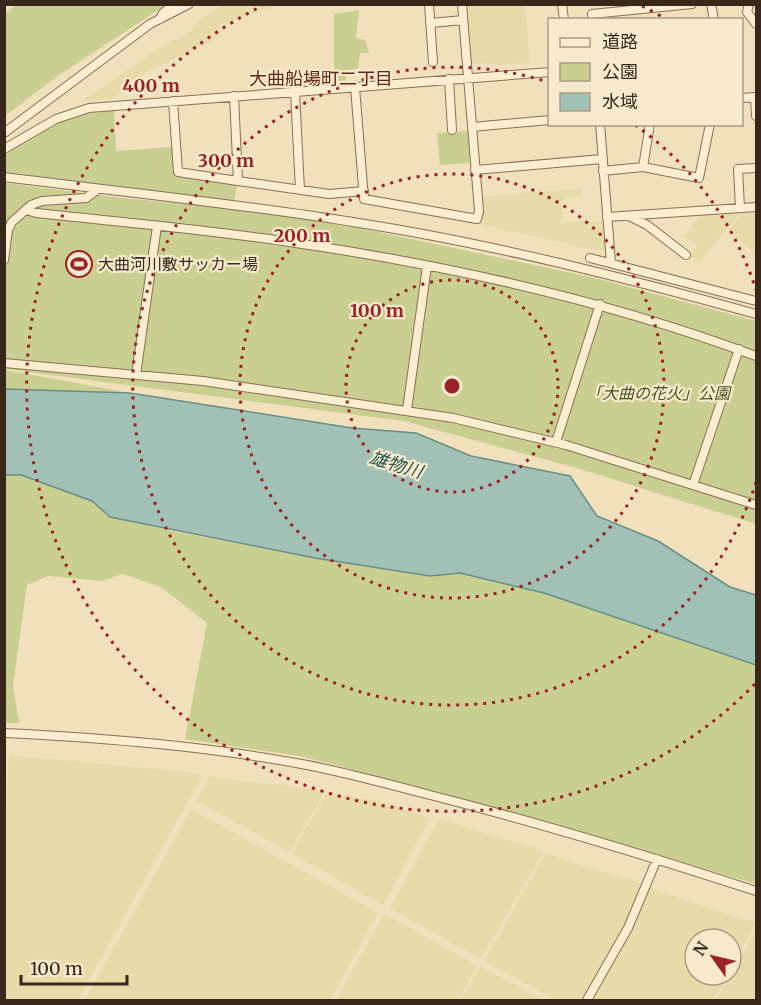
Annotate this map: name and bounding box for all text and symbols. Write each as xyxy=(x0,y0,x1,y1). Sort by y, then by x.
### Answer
legend xyxy=(548,18,743,126)
text: 道路 xyxy=(602,30,638,53)
text: 公園 xyxy=(602,60,638,83)
district label: 大曲船場町二丁目 xyxy=(249,67,393,90)
text: 400 m xyxy=(122,74,180,97)
text: 水域 xyxy=(602,90,638,113)
text: 300 m xyxy=(198,149,254,172)
text: 200 m xyxy=(274,224,330,247)
sports icon: 大曲河川敷サッカー場 xyxy=(64,249,94,279)
place label: 大曲河川敷サッカー場 xyxy=(98,254,258,274)
text: 100 m xyxy=(350,299,404,322)
centre of rings xyxy=(442,376,462,396)
park label: 「大曲の花火」公園 xyxy=(586,383,732,403)
water label: 雄物川 xyxy=(367,446,427,484)
north arrow xyxy=(683,927,743,987)
text: N xyxy=(689,937,713,959)
scale bar xyxy=(21,948,128,986)
text: 100 m xyxy=(30,957,83,980)

